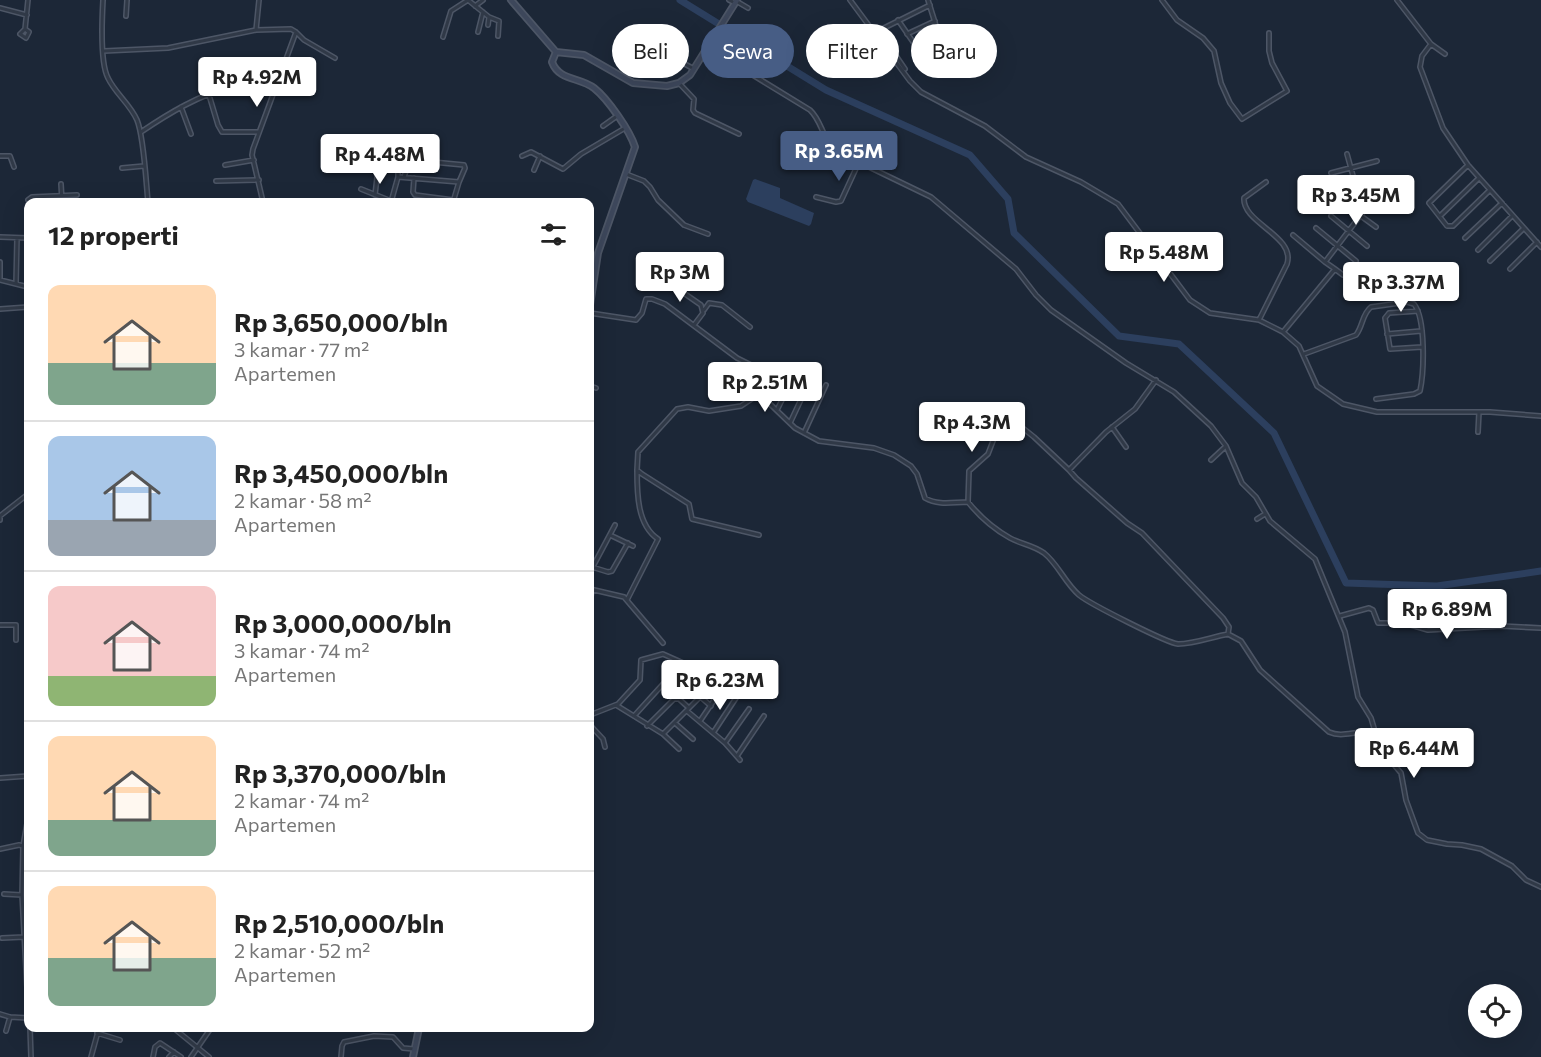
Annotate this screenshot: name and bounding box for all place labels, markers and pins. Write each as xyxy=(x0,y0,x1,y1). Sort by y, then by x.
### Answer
pin: Rp 4.92M xyxy=(195,57,319,108)
pin: Rp 3.65M xyxy=(777,131,901,182)
pin: Rp 4.48M xyxy=(318,134,442,185)
pin: Rp 3.45M xyxy=(1294,175,1418,226)
pin: Rp 5.48M xyxy=(1102,232,1226,283)
pin: Rp 3M xyxy=(638,252,722,303)
pin: Rp 3.37M xyxy=(1339,262,1463,313)
pin: Rp 2.51M xyxy=(703,362,827,413)
pin: Rp 4.3M xyxy=(917,402,1027,453)
pin: Rp 6.89M xyxy=(1385,589,1509,640)
pin: Rp 6.23M xyxy=(658,660,782,711)
pin: Rp 6.44M xyxy=(1352,728,1476,779)

